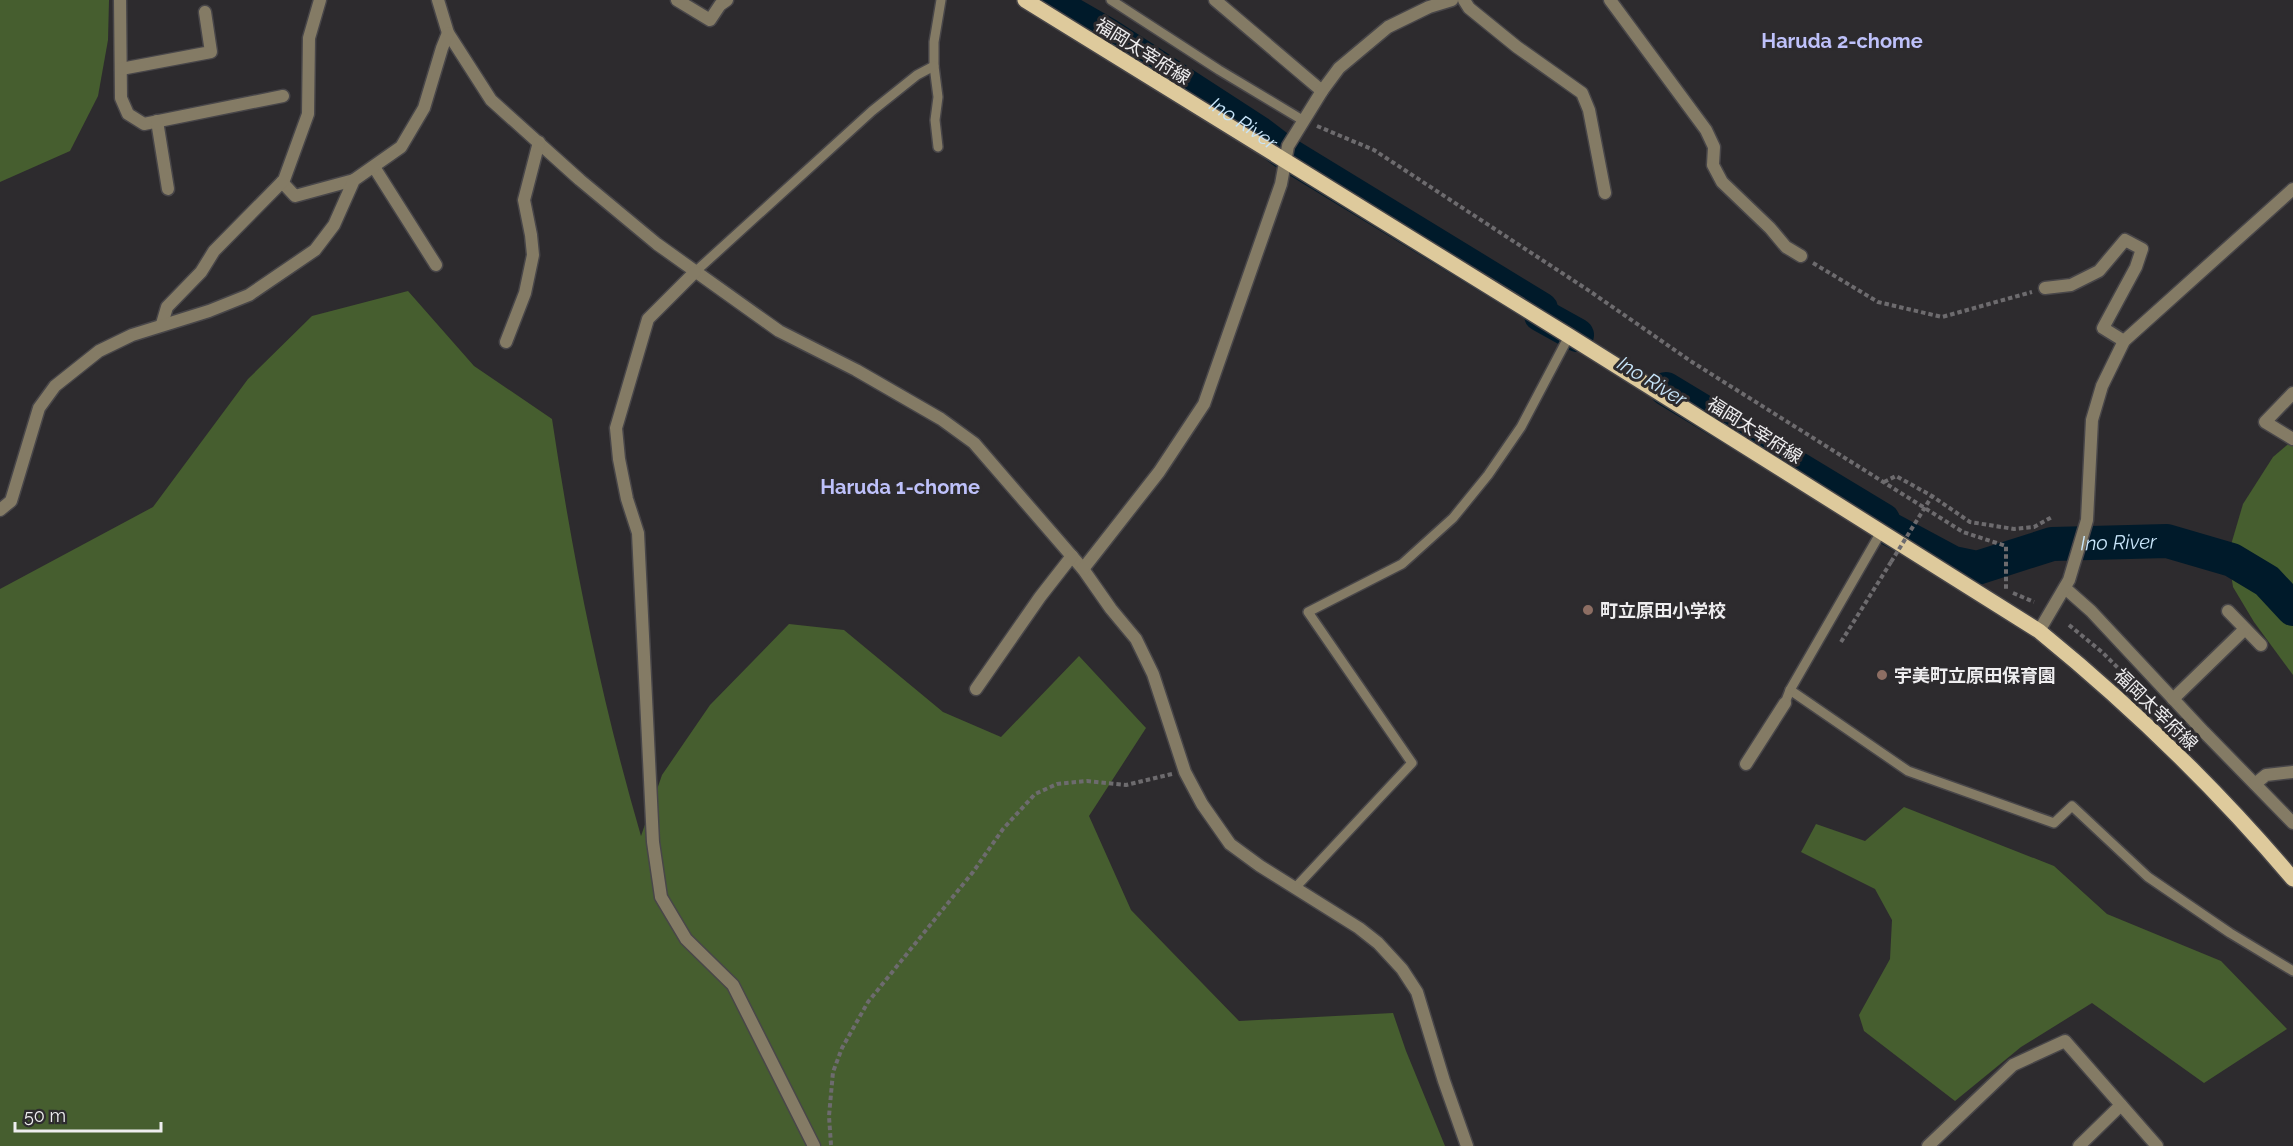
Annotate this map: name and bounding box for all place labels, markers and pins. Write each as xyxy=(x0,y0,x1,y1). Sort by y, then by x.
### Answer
place label: 町立原田小学校 xyxy=(1600,600,1726,621)
marker: 町立原田小学校 xyxy=(1581,603,1595,617)
place label: 宇美町立原田保育園 xyxy=(1894,665,2056,686)
marker: 宇美町立原田保育園 xyxy=(1875,668,1889,682)

